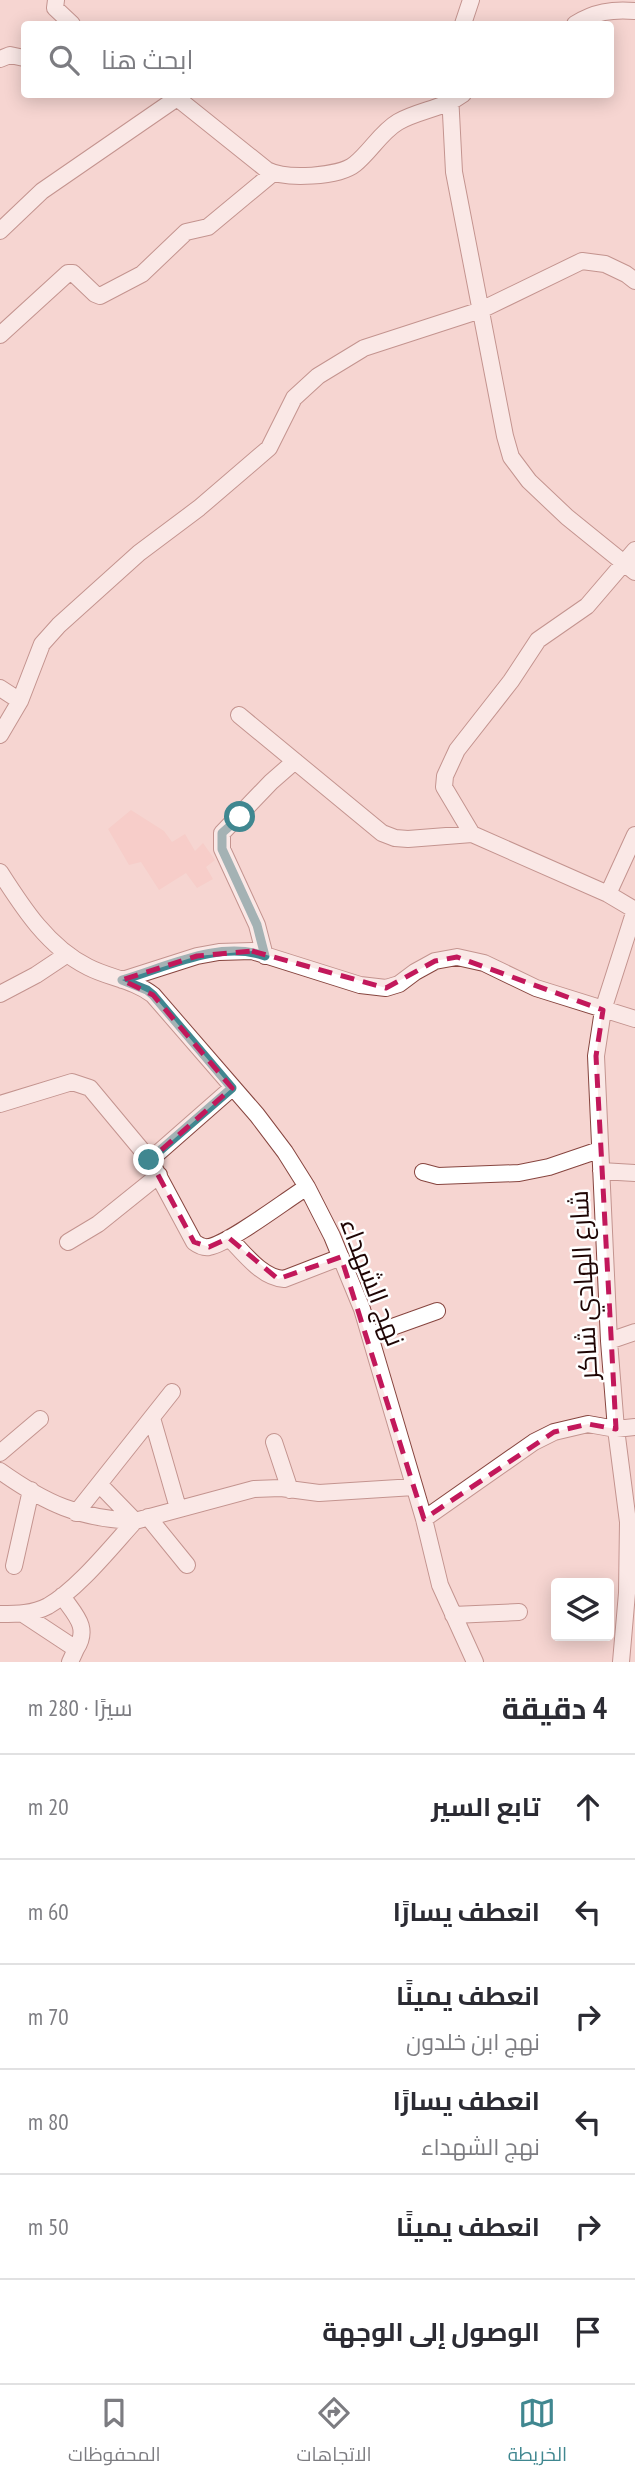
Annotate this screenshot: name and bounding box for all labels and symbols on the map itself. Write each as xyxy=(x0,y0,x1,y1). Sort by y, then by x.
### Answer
route start xyxy=(224,801,255,832)
route end xyxy=(133,1144,164,1175)
street label: شارع الهادي شاكر xyxy=(562,1189,609,1382)
street label: نهج الشهداء xyxy=(333,1213,413,1351)

